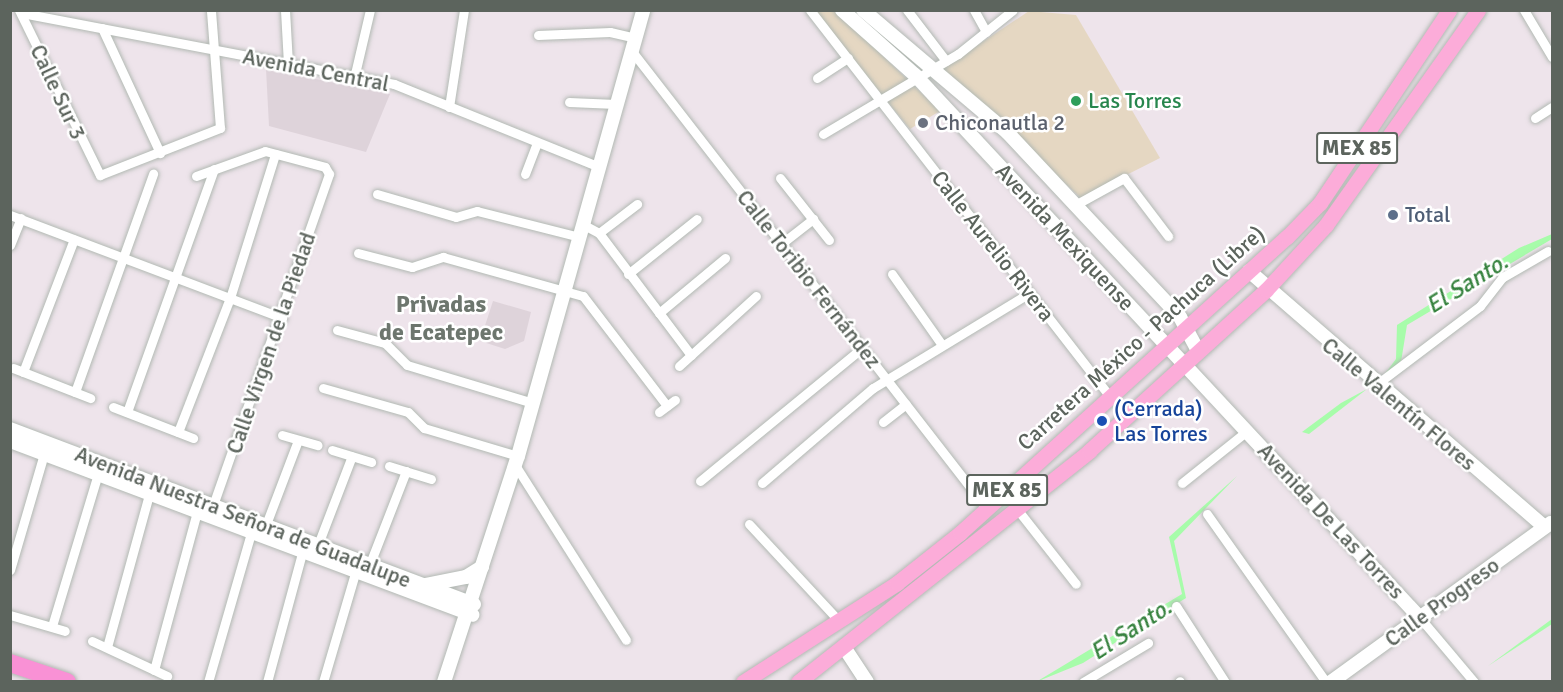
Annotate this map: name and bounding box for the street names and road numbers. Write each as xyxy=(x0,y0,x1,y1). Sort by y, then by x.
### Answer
street label: Calle Sur 3 xyxy=(25,40,91,144)
street label: Avenida Central xyxy=(240,43,392,97)
road number: MEX 85 xyxy=(1315,130,1399,166)
street label: Avenida Mexiquense xyxy=(990,158,1140,316)
street label: Calle Aurelio Rivera xyxy=(926,165,1060,327)
street label: Calle Toribio Fernández xyxy=(731,185,887,373)
street label: Carretera México - Pachuca (Libre) xyxy=(1012,220,1270,456)
street label: Calle Virgen de la Piedad xyxy=(221,229,321,457)
street label: Calle Valentín Flores xyxy=(1317,332,1481,476)
street label: Avenida De Las Torres xyxy=(1252,438,1410,604)
street label: Avenida Nuestra Señora de Guadalupe xyxy=(71,441,415,593)
road number: MEX 85 xyxy=(965,472,1049,508)
street label: Calle Progreso xyxy=(1380,552,1504,652)

